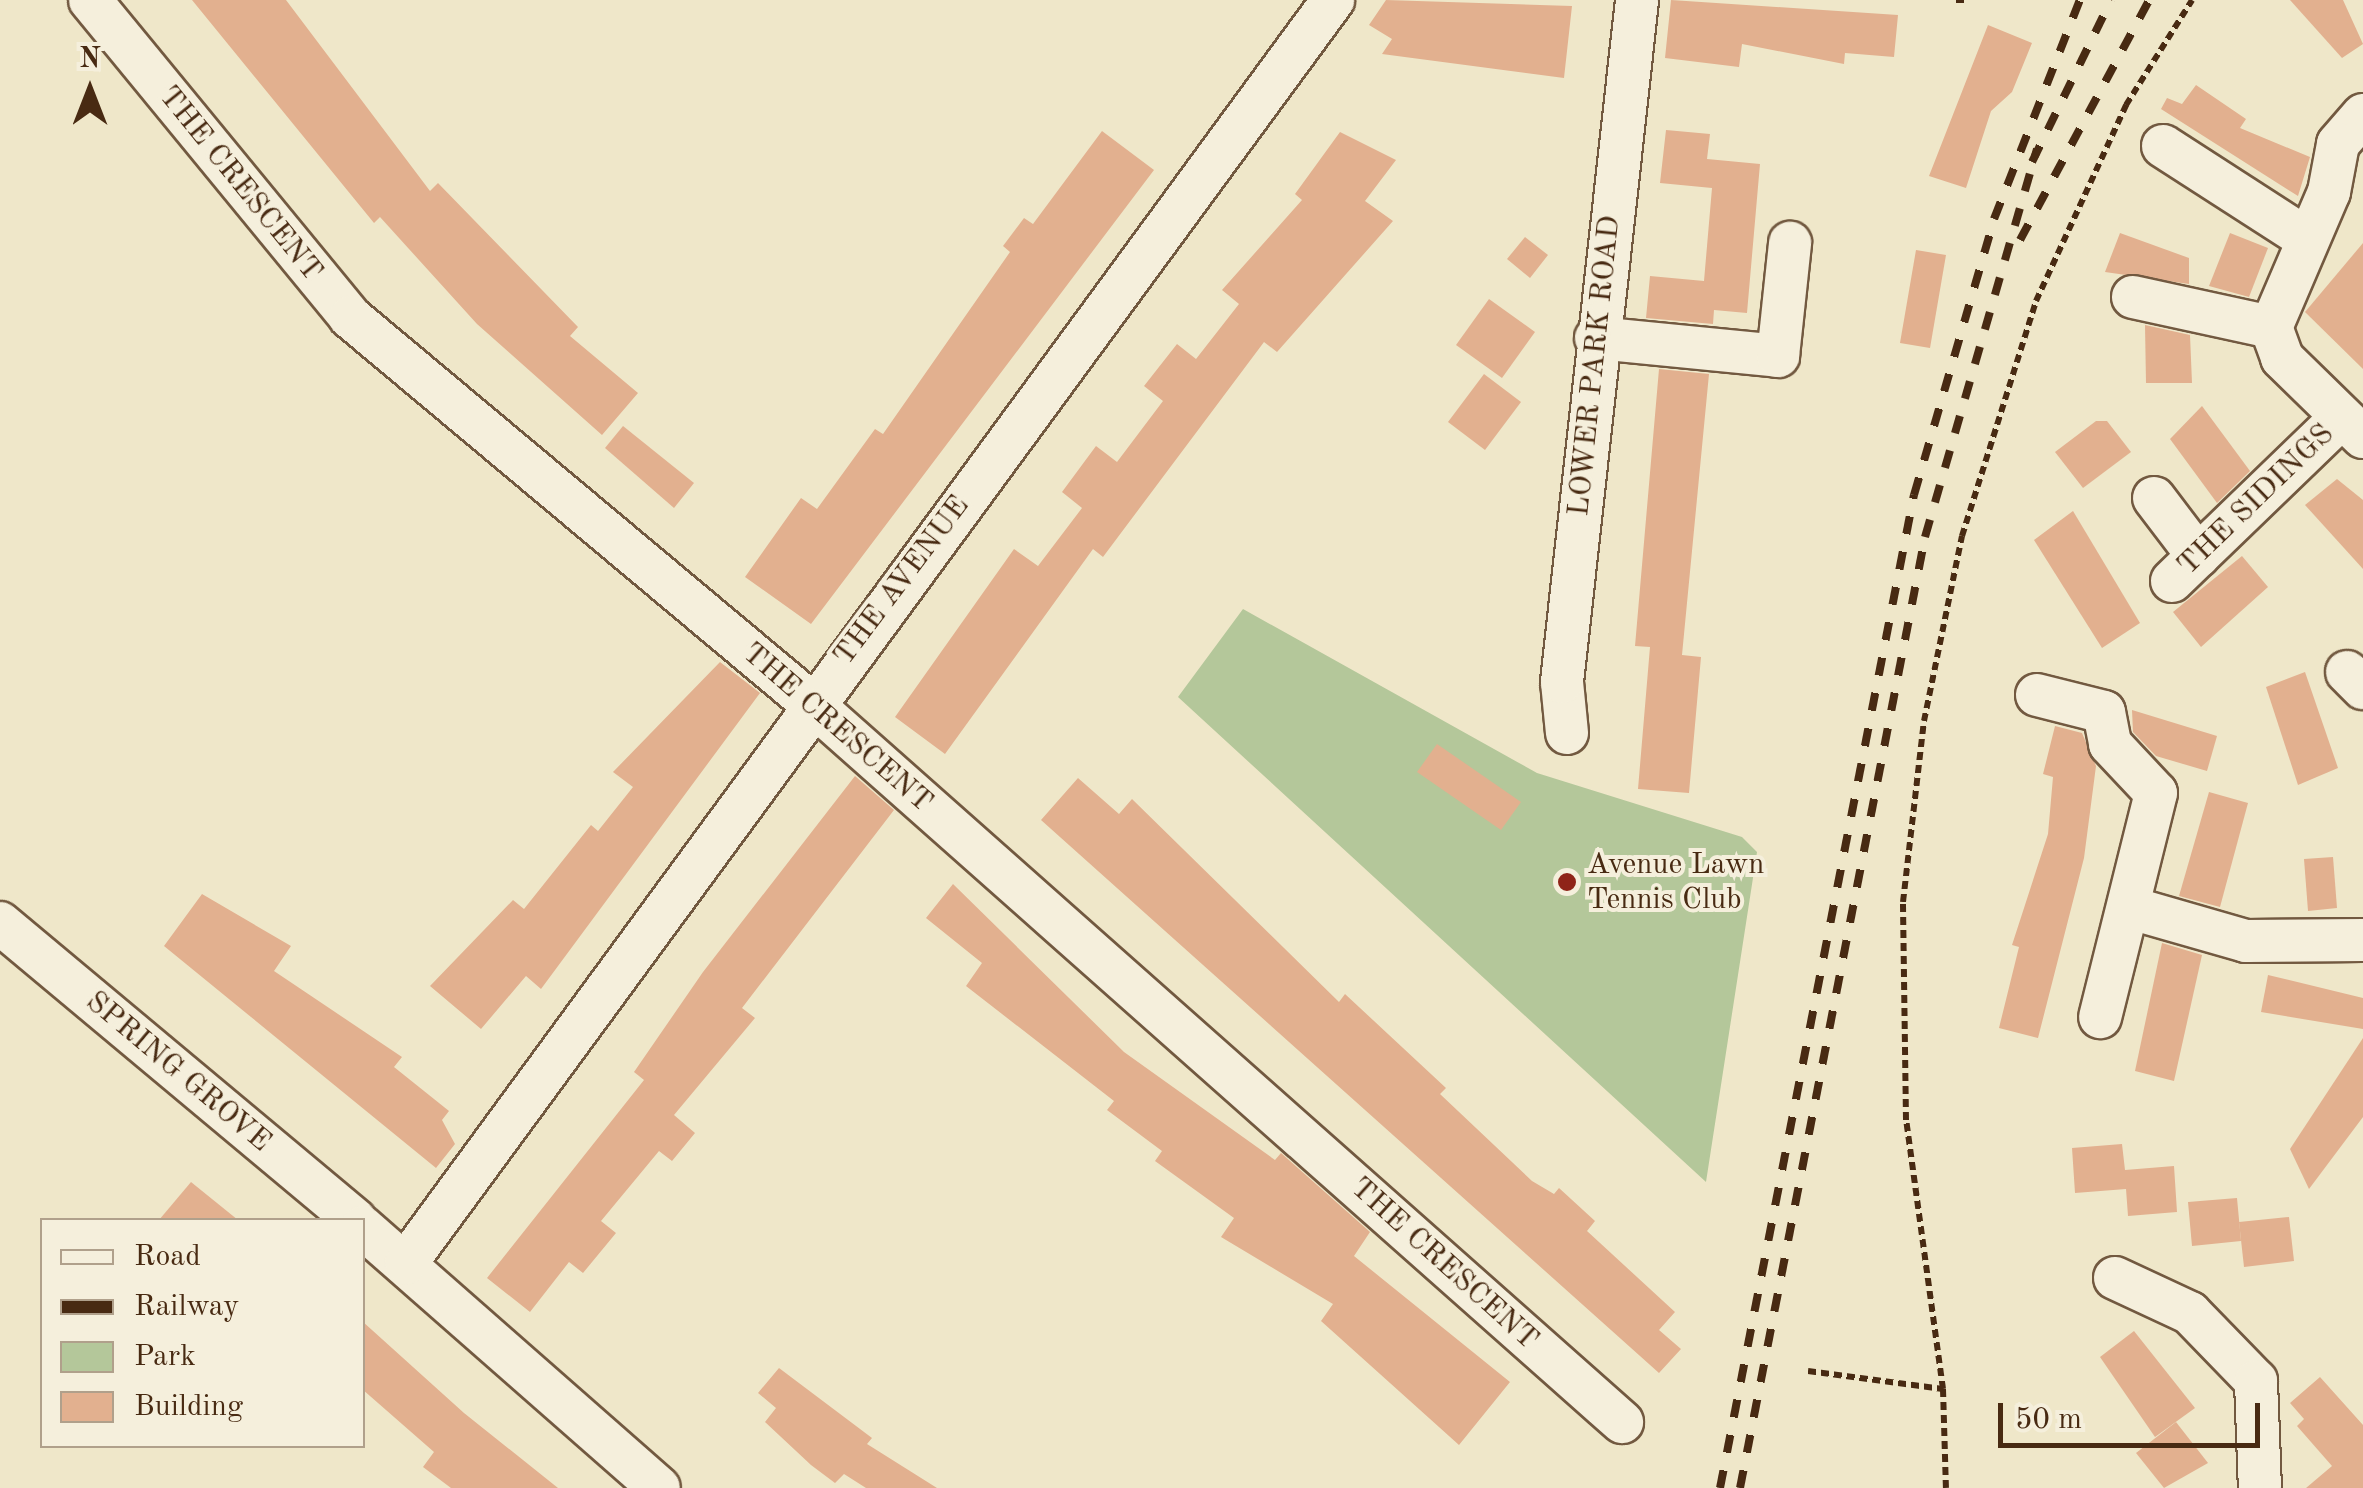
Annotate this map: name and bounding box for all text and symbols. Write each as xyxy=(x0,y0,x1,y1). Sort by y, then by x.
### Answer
north arrow xyxy=(40,40,140,140)
text: N xyxy=(79,46,101,74)
street label: THE CRESCENT xyxy=(150,79,330,289)
street label: LOWER PARK ROAD xyxy=(1561,214,1629,518)
street label: THE SIDINGS xyxy=(2170,417,2342,583)
street label: THE AVENUE xyxy=(826,489,978,673)
street label: THE CRESCENT xyxy=(734,636,940,820)
place label: Avenue Lawn Tennis Club xyxy=(1587,847,1764,918)
marker: Avenue Lawn Tennis Club xyxy=(1556,871,1578,893)
street label: SPRING GROVE xyxy=(78,984,278,1160)
street label: THE CRESCENT xyxy=(1343,1170,1545,1358)
legend xyxy=(40,1218,365,1448)
text: Road xyxy=(134,1242,201,1272)
text: Railway xyxy=(134,1292,239,1322)
text: Park xyxy=(134,1342,196,1372)
scale bar xyxy=(2003,1383,2266,1445)
text: Building xyxy=(134,1392,243,1422)
text: 50 m xyxy=(2015,1405,2082,1435)

